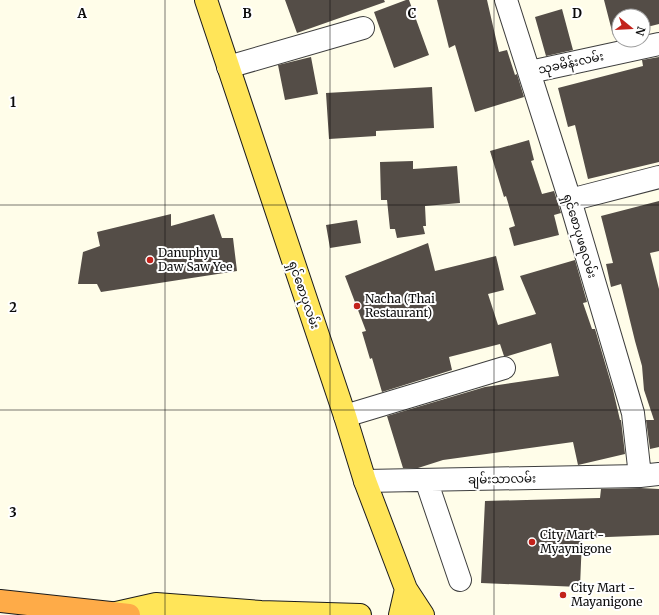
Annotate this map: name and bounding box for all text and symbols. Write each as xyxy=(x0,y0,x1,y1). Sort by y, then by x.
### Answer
text: A xyxy=(76,5,87,22)
text: B xyxy=(242,5,252,22)
text: C xyxy=(408,5,417,22)
text: D xyxy=(572,5,582,22)
north arrow xyxy=(611,8,651,48)
text: N xyxy=(632,25,649,38)
street label: သုခမိန်းလမ်း xyxy=(537,47,606,80)
text: 1 xyxy=(10,94,16,111)
street label: ရှင်စောပုဖရလမ်း xyxy=(558,192,601,281)
place label: Danuphyu Daw Saw Yee xyxy=(158,245,233,274)
marker: Danuphyu Daw Saw Yee xyxy=(145,255,155,265)
street label: ရှင်စောပုလမ်း xyxy=(283,259,324,332)
place label: Nacha (Thai Restaurant) xyxy=(365,291,435,320)
text: 2 xyxy=(9,299,17,316)
marker: Nacha (Thai Restaurant) xyxy=(352,301,362,311)
street label: ချမ်းသာလမ်း xyxy=(468,469,536,490)
text: 3 xyxy=(9,504,17,521)
place label: City Mart - Myaynigone xyxy=(540,527,612,556)
marker: City Mart - Myaynigone xyxy=(527,537,537,547)
place label: City Mart - Mayanigone xyxy=(571,580,642,609)
marker: City Mart - Mayanigone xyxy=(558,590,568,600)

